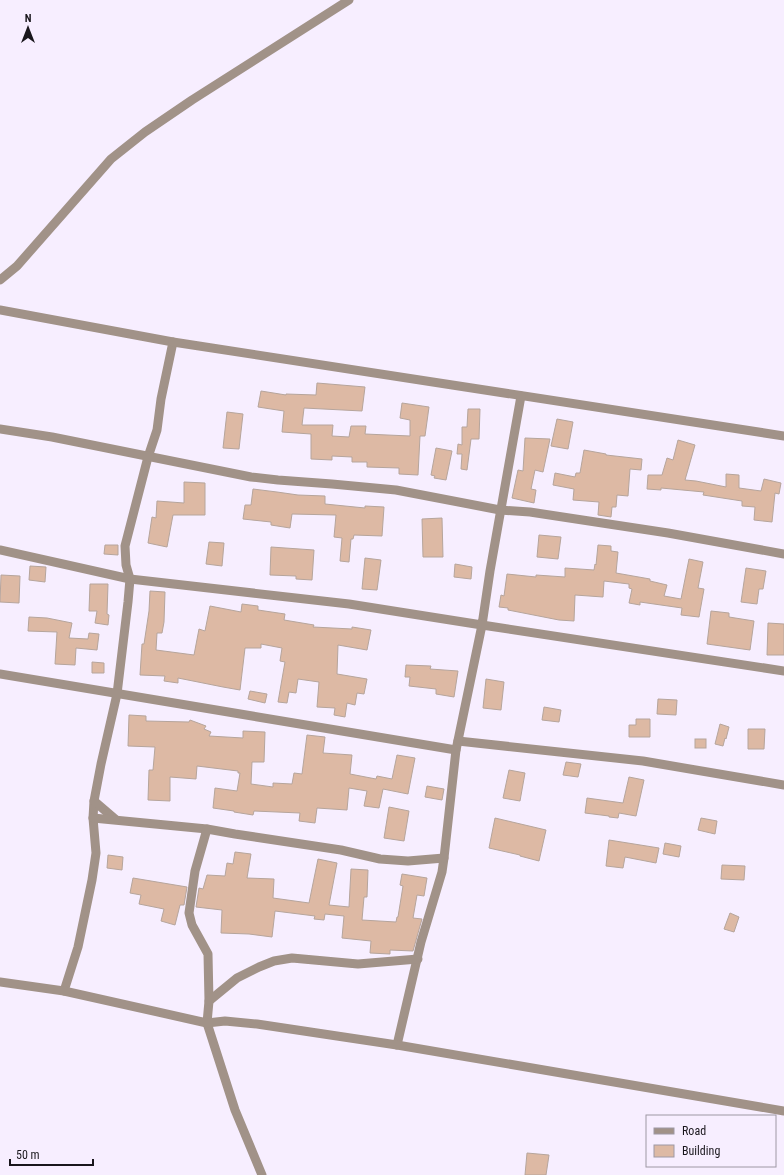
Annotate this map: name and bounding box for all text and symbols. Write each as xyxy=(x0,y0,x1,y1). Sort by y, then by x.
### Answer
north arrow xyxy=(8,8,48,48)
text: N xyxy=(25,12,32,25)
legend xyxy=(646,1115,776,1167)
text: Road xyxy=(682,1124,706,1138)
scale bar xyxy=(10,1141,93,1167)
text: Building xyxy=(682,1144,720,1158)
text: 50 m xyxy=(16,1148,40,1162)

